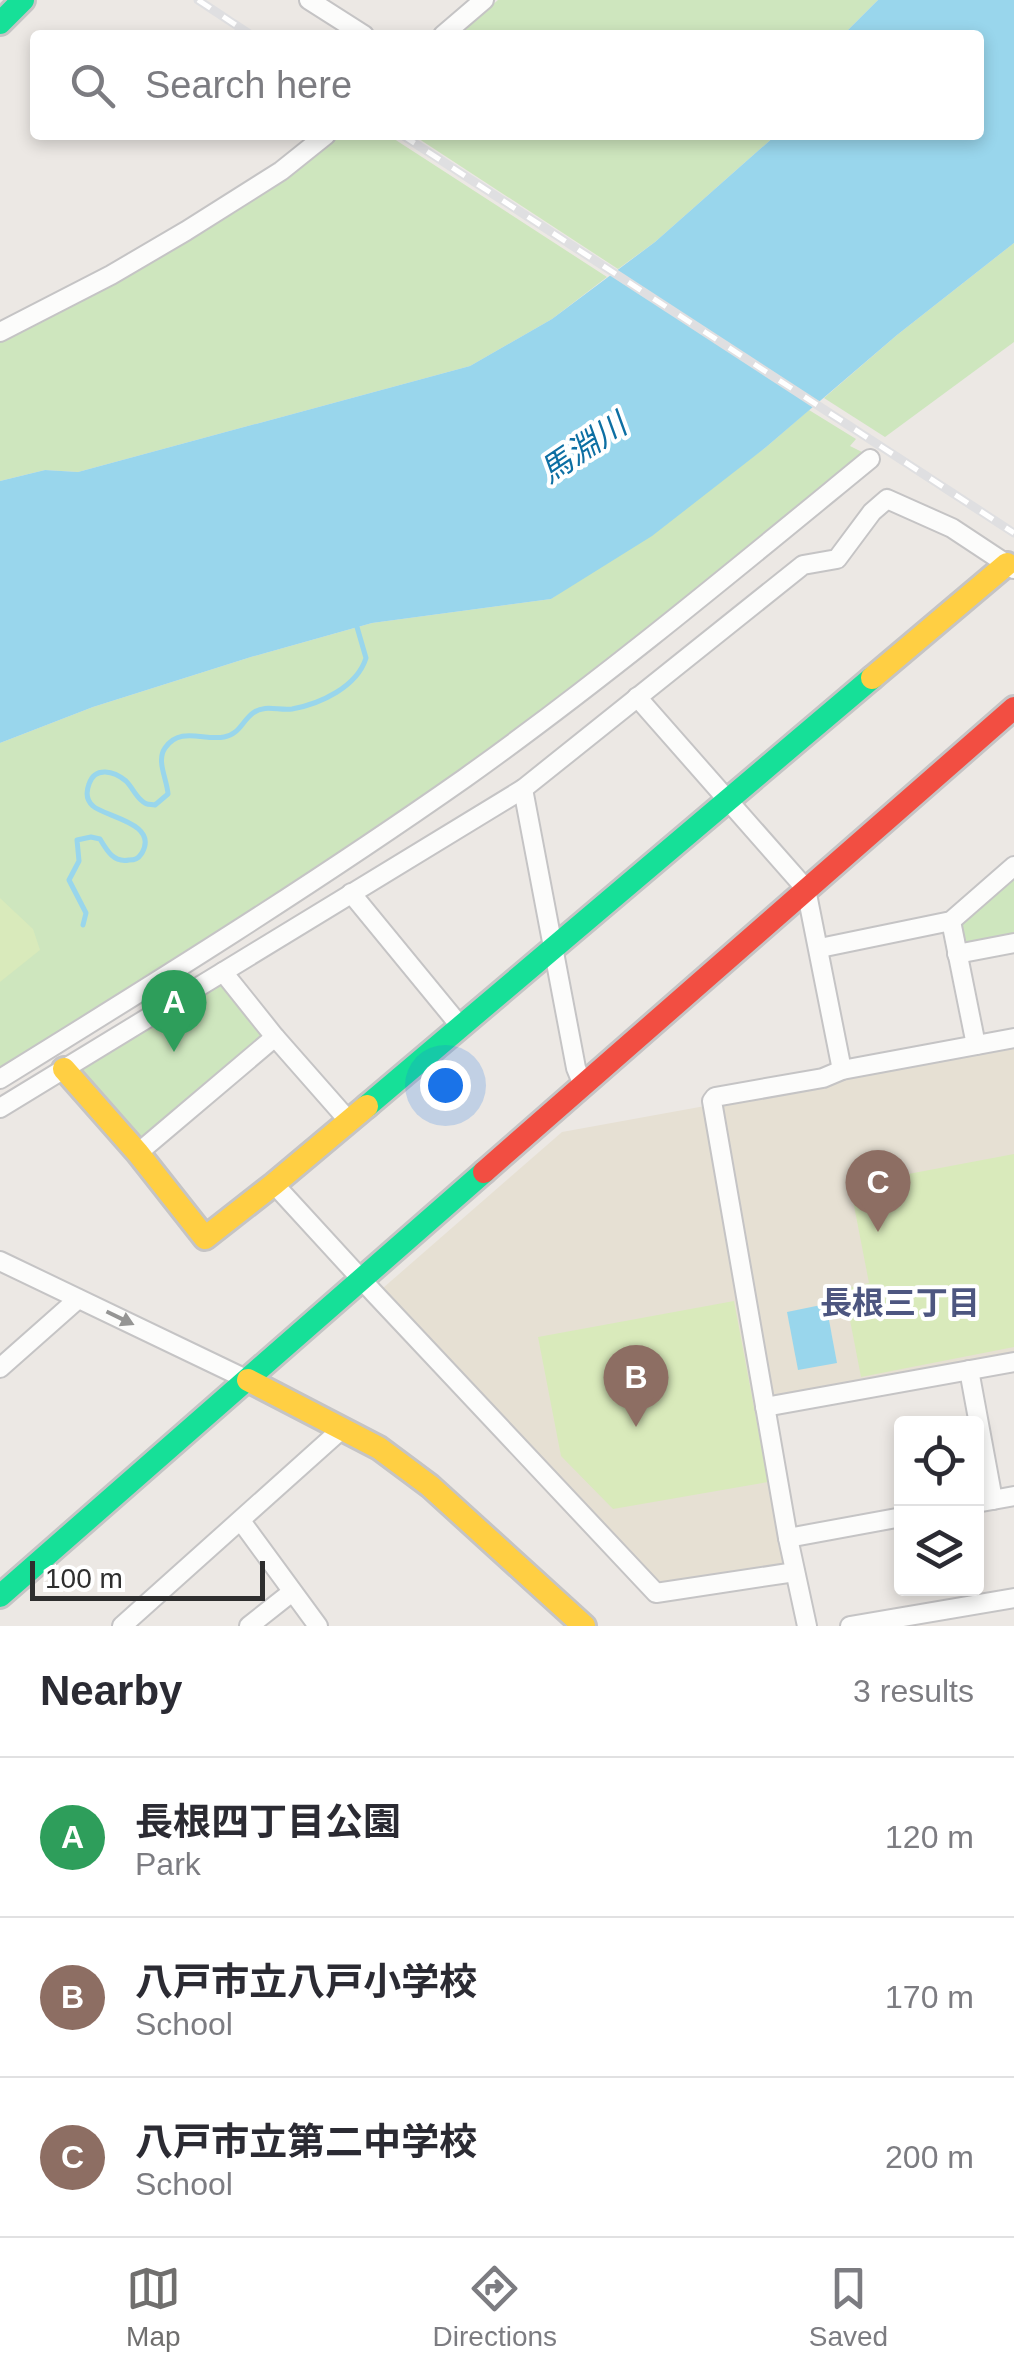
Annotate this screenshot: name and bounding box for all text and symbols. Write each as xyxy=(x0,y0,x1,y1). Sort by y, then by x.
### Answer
search box xyxy=(30,30,984,140)
icon: search xyxy=(65,58,120,113)
text: Search here xyxy=(145,64,352,106)
water label: 馬淵川 xyxy=(533,405,635,490)
pin: A xyxy=(142,970,206,1052)
your location xyxy=(420,1060,471,1111)
pin: C xyxy=(846,1150,910,1232)
district label: 長根三丁目 xyxy=(820,1285,980,1321)
one-way arrow xyxy=(105,1310,134,1327)
pin: B xyxy=(604,1344,668,1427)
map controls xyxy=(894,1416,984,1596)
button: locate xyxy=(894,1416,984,1506)
button: layers xyxy=(894,1506,984,1596)
scale bar xyxy=(30,1556,265,1600)
text: 100 m xyxy=(45,1563,123,1594)
text: Nearby xyxy=(40,1667,182,1714)
text: 3 results xyxy=(853,1673,974,1709)
text: 長根四丁目公園 xyxy=(135,1801,401,1843)
text: A xyxy=(61,1819,84,1855)
text: 120 m xyxy=(885,1819,974,1855)
text: Park xyxy=(135,1846,201,1882)
text: 八戸市立八戸小学校 xyxy=(135,1961,477,2003)
text: B xyxy=(61,1979,84,2015)
text: 170 m xyxy=(885,1979,974,2015)
text: School xyxy=(135,2006,233,2042)
text: 八戸市立第二中学校 xyxy=(135,2121,477,2163)
text: C xyxy=(61,2139,84,2175)
text: 200 m xyxy=(885,2139,974,2175)
text: School xyxy=(135,2166,233,2202)
tab: Map xyxy=(126,2261,181,2353)
tab: Directions xyxy=(433,2261,557,2353)
tab: Saved xyxy=(809,2261,888,2353)

